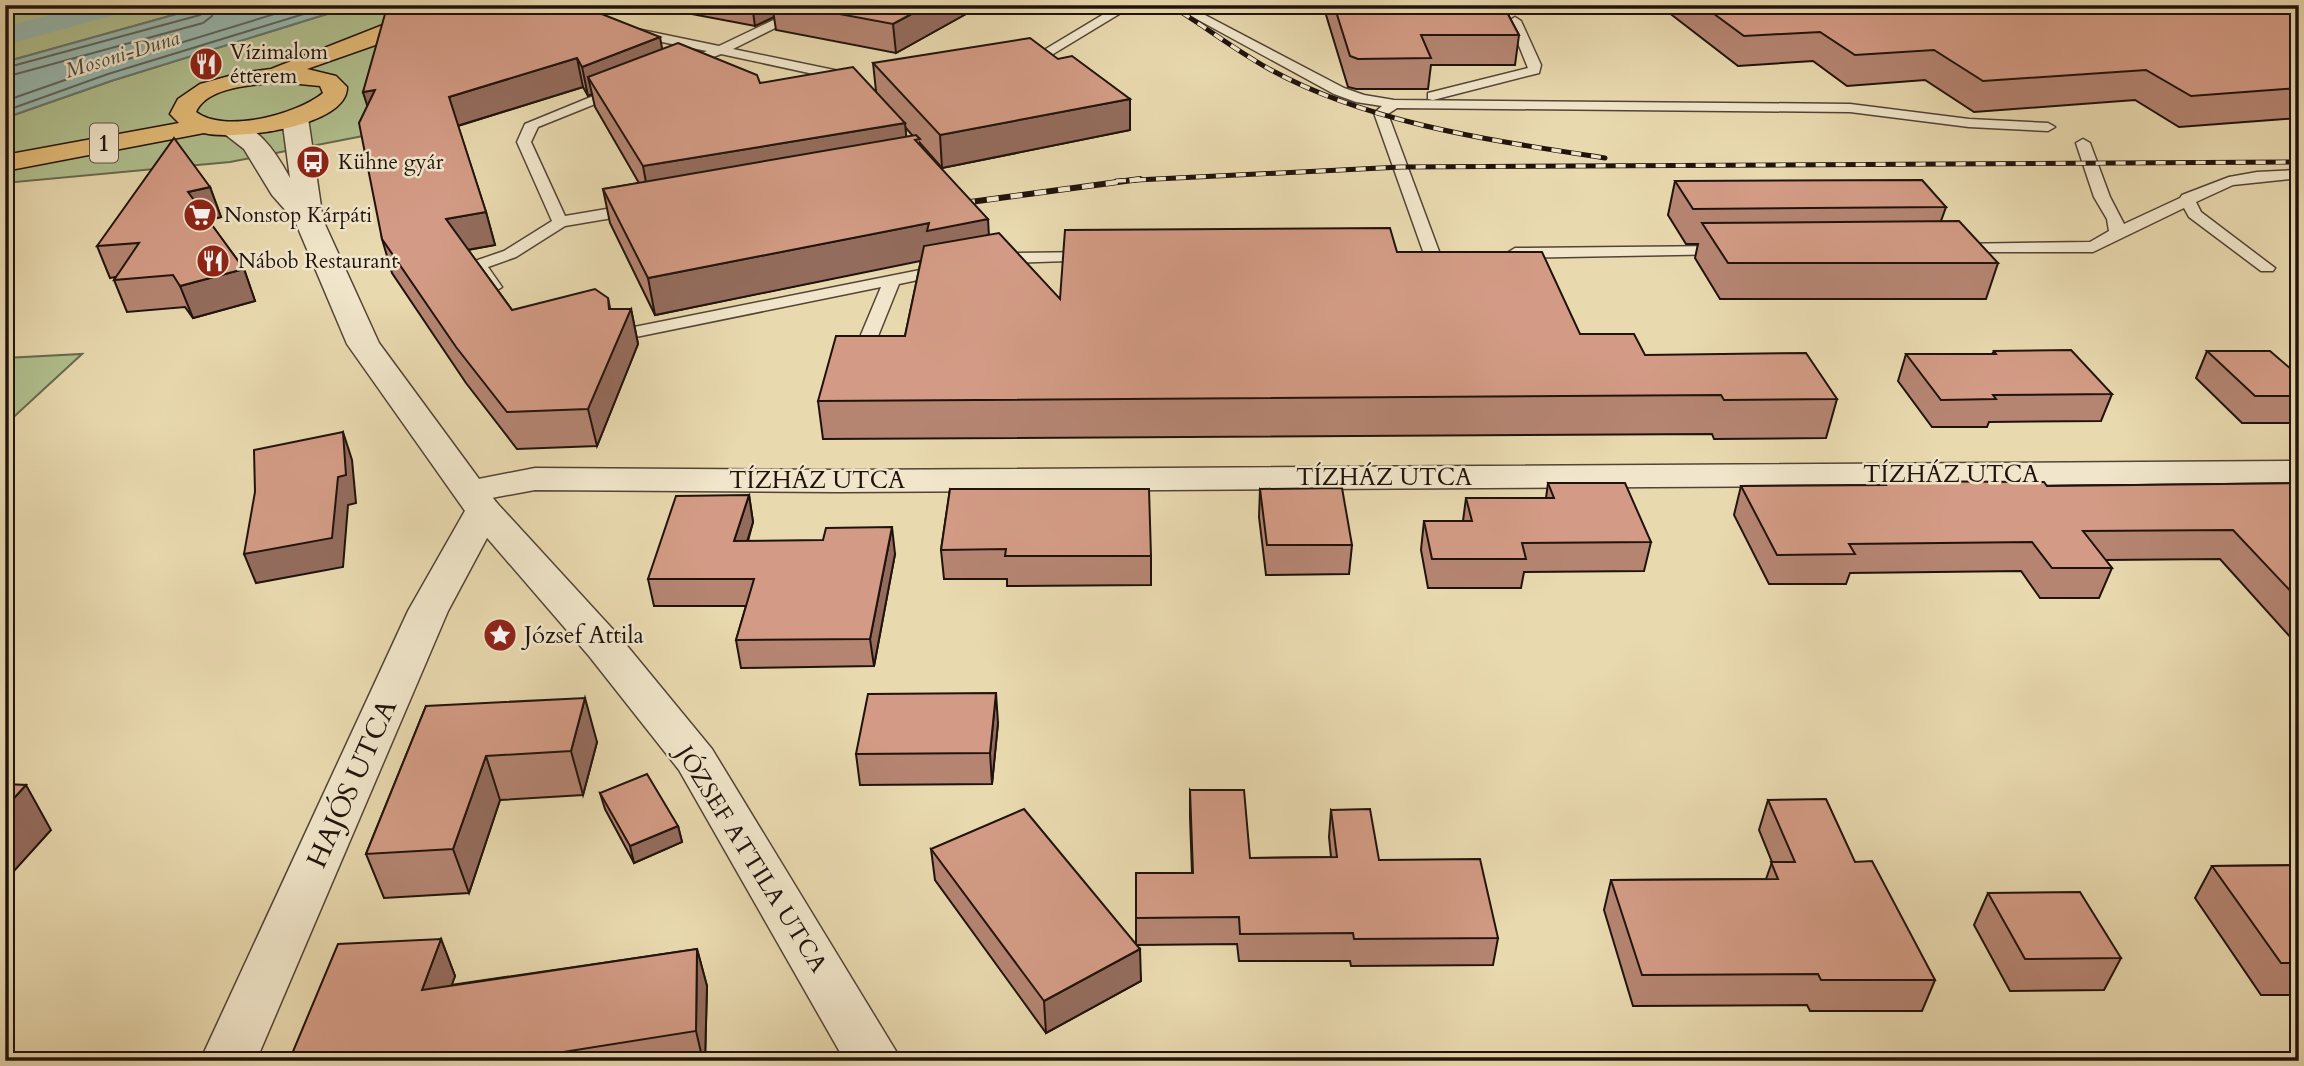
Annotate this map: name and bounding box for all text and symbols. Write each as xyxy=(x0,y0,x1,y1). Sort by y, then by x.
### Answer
water label: Mosoni-Duna xyxy=(61,23,183,86)
place label: Vízimalom étterem xyxy=(230,38,328,91)
restaurant icon: Vízimalom étterem xyxy=(187,45,225,83)
road number: 1 xyxy=(90,124,118,162)
bus stop icon: Kühne gyár xyxy=(294,143,332,181)
place label: Kühne gyár xyxy=(338,148,444,177)
supermarket icon: Nonstop Kárpáti xyxy=(181,196,219,234)
place label: Nonstop Kárpáti xyxy=(224,201,372,230)
restaurant icon: Nábob Restaurant xyxy=(194,242,232,280)
place label: Nábob Restaurant xyxy=(238,247,399,276)
street label: TÍZHÁZ UTCA xyxy=(1863,458,2040,491)
street label: TÍZHÁZ UTCA xyxy=(1296,461,1473,494)
street label: TÍZHÁZ UTCA xyxy=(729,464,906,497)
place icon: József Attila xyxy=(481,616,519,654)
place label: József Attila xyxy=(521,619,645,652)
street label: HAJÓS UTCA xyxy=(298,693,406,874)
street label: JÓZSEF ATTILA UTCA xyxy=(667,737,835,980)

